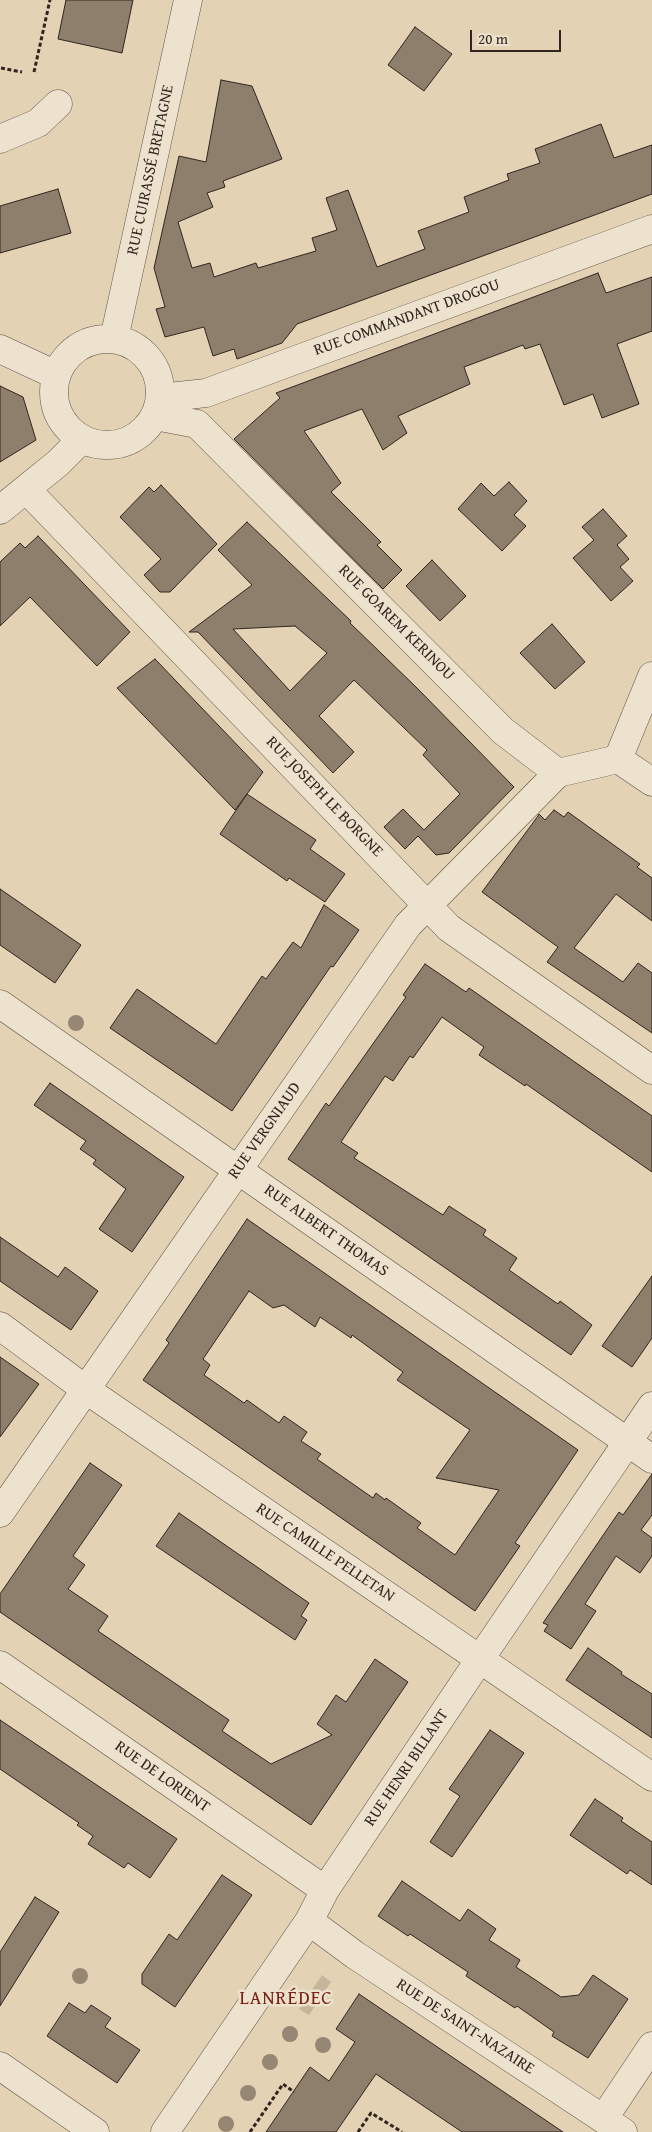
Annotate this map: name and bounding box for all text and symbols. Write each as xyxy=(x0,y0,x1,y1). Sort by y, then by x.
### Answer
scale bar xyxy=(472,20,563,52)
text: 20 m xyxy=(478,28,508,49)
street label: RUE CUIRASSÉ BRETAGNE xyxy=(124,83,178,257)
street label: RUE COMMANDANT DROGOU xyxy=(311,275,503,361)
street label: RUE GOAREM KERINOU xyxy=(334,561,458,685)
street label: RUE JOSEPH LE BORGNE xyxy=(261,733,387,861)
street label: RUE VERGNIAUD xyxy=(225,1079,305,1183)
street label: RUE ALBERT THOMAS xyxy=(260,1181,392,1281)
street label: RUE CAMILLE PELLETAN xyxy=(252,1499,398,1607)
street label: RUE HENRI BILLANT xyxy=(361,1706,453,1830)
street label: RUE DE LORIENT xyxy=(111,1737,213,1817)
street label: RUE DE SAINT-NAZAIRE xyxy=(392,1975,538,2079)
district label: LANRÉDEC xyxy=(238,1988,334,2010)

